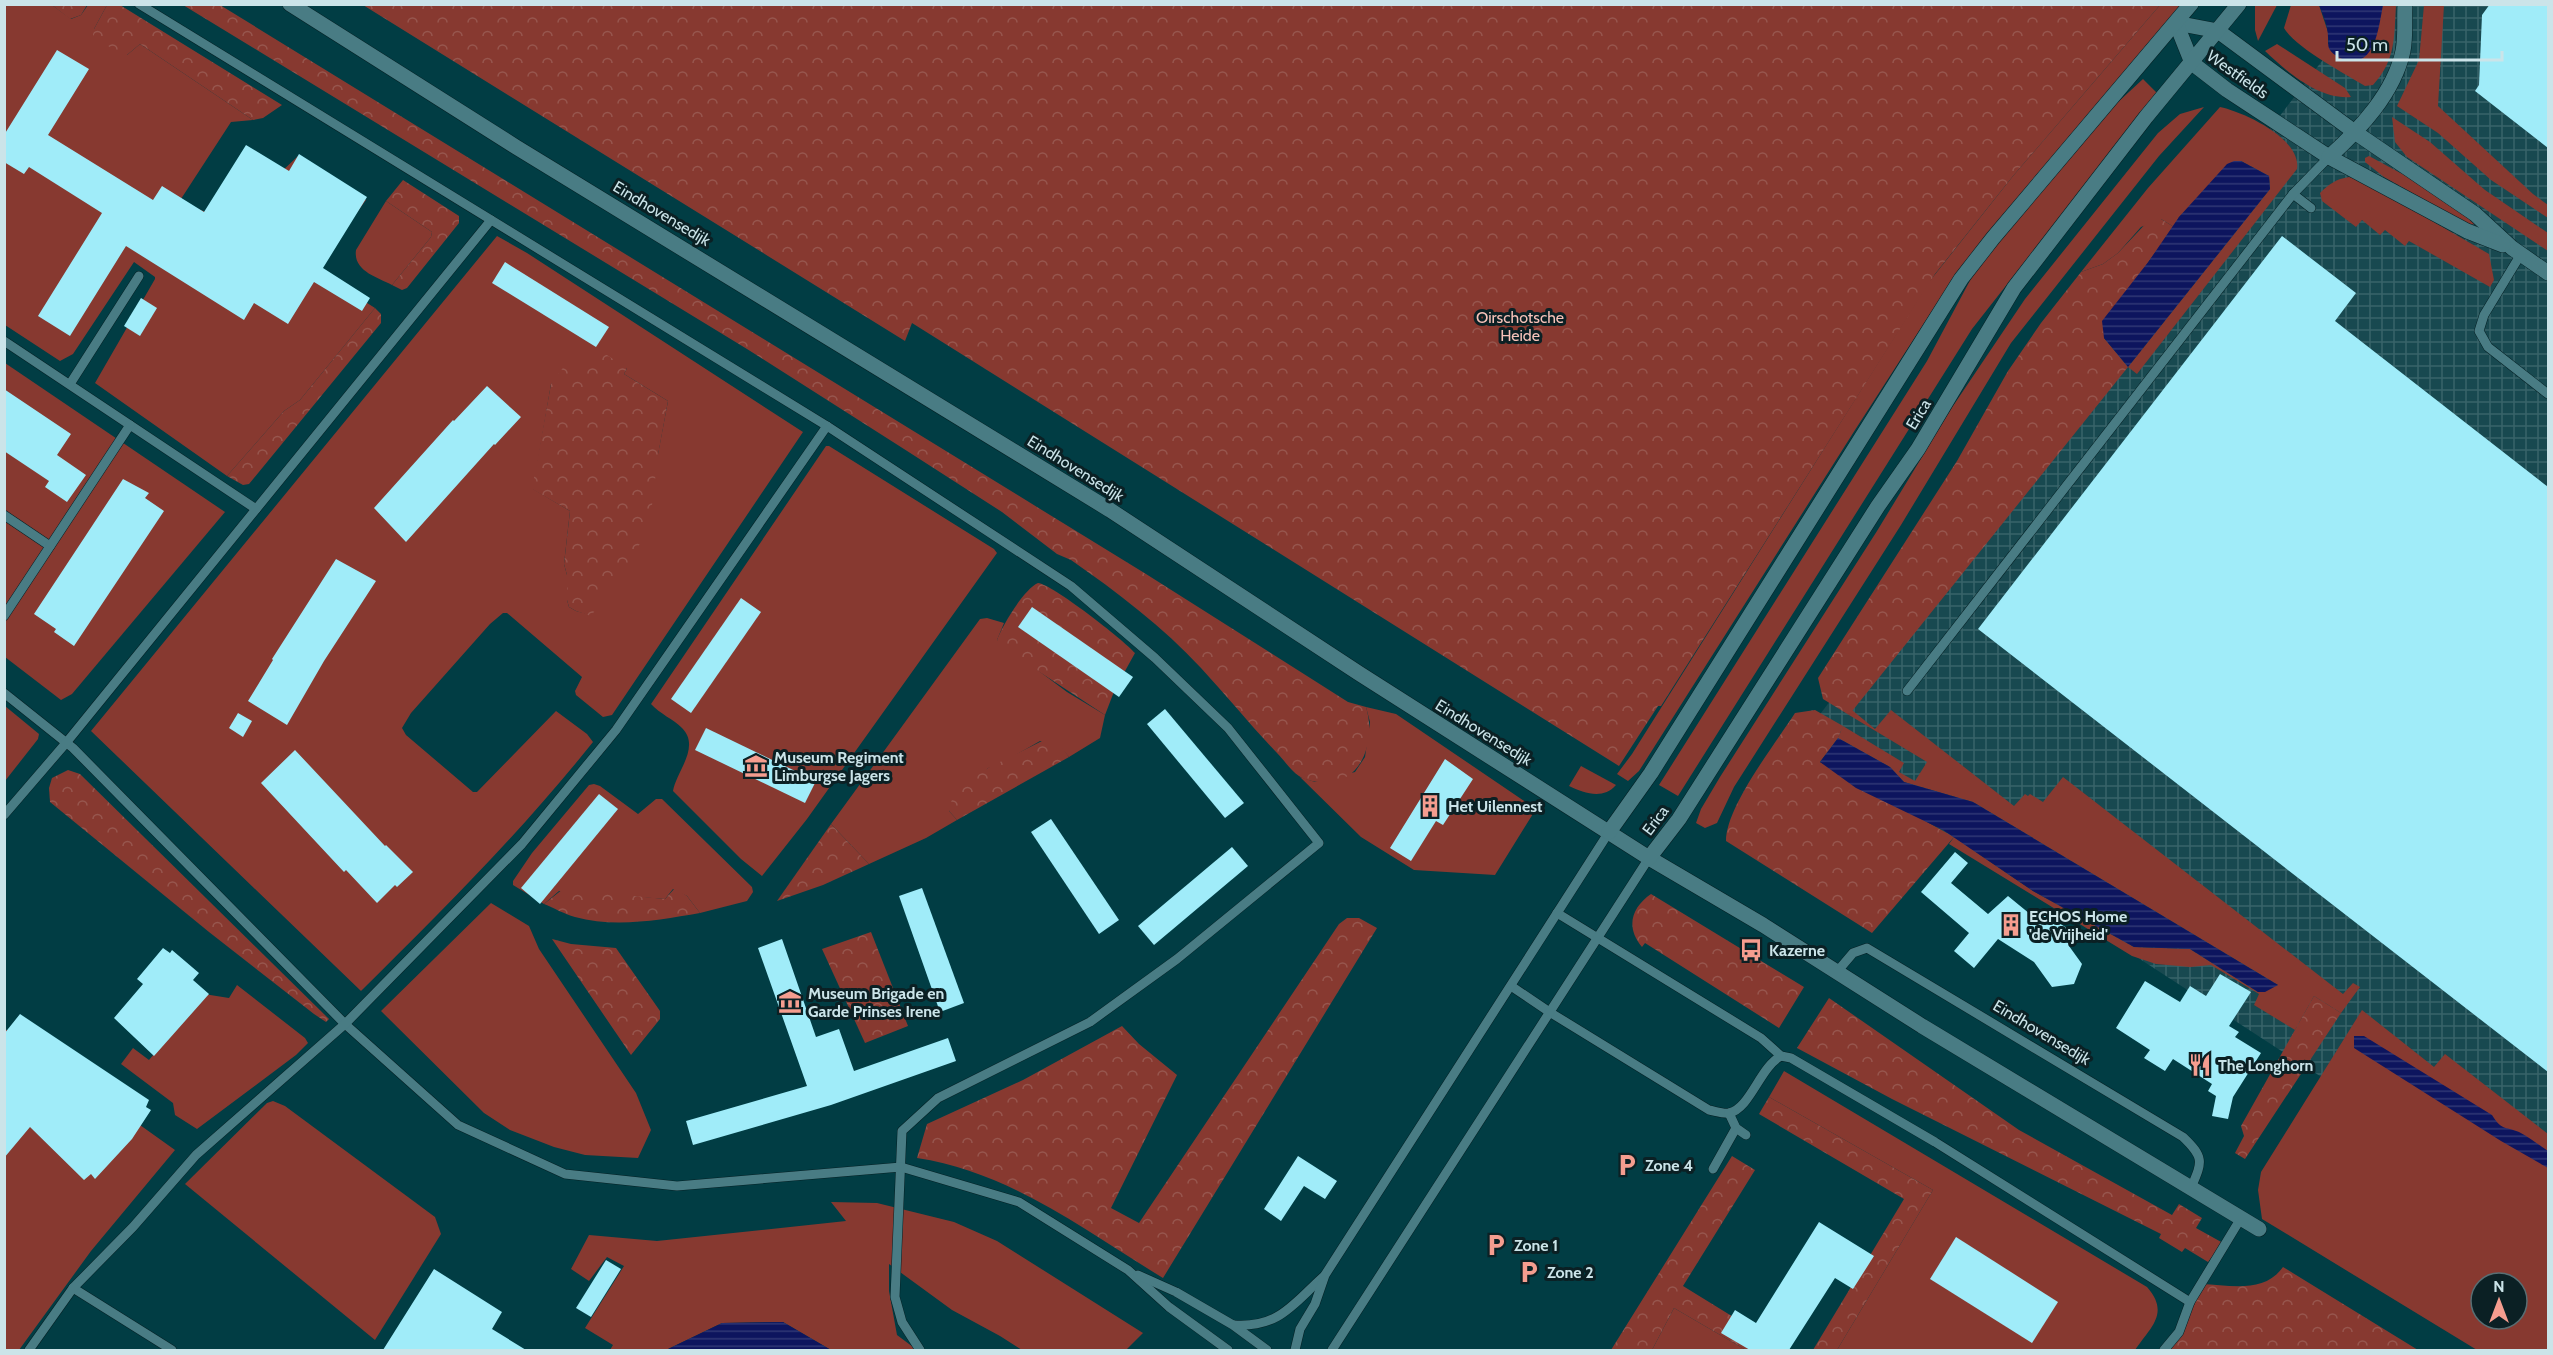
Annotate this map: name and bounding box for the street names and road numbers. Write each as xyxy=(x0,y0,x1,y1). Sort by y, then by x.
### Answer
street label: Westfields xyxy=(2203,46,2272,103)
street label: Eindhovensedijk xyxy=(610,177,715,250)
street label: Erica xyxy=(1902,395,1935,433)
street label: Eindhovensedijk xyxy=(1024,431,1128,506)
street label: Eindhovensedijk xyxy=(1432,695,1536,770)
street label: Erica xyxy=(1638,802,1673,839)
street label: Eindhovensedijk xyxy=(1990,996,2095,1069)

